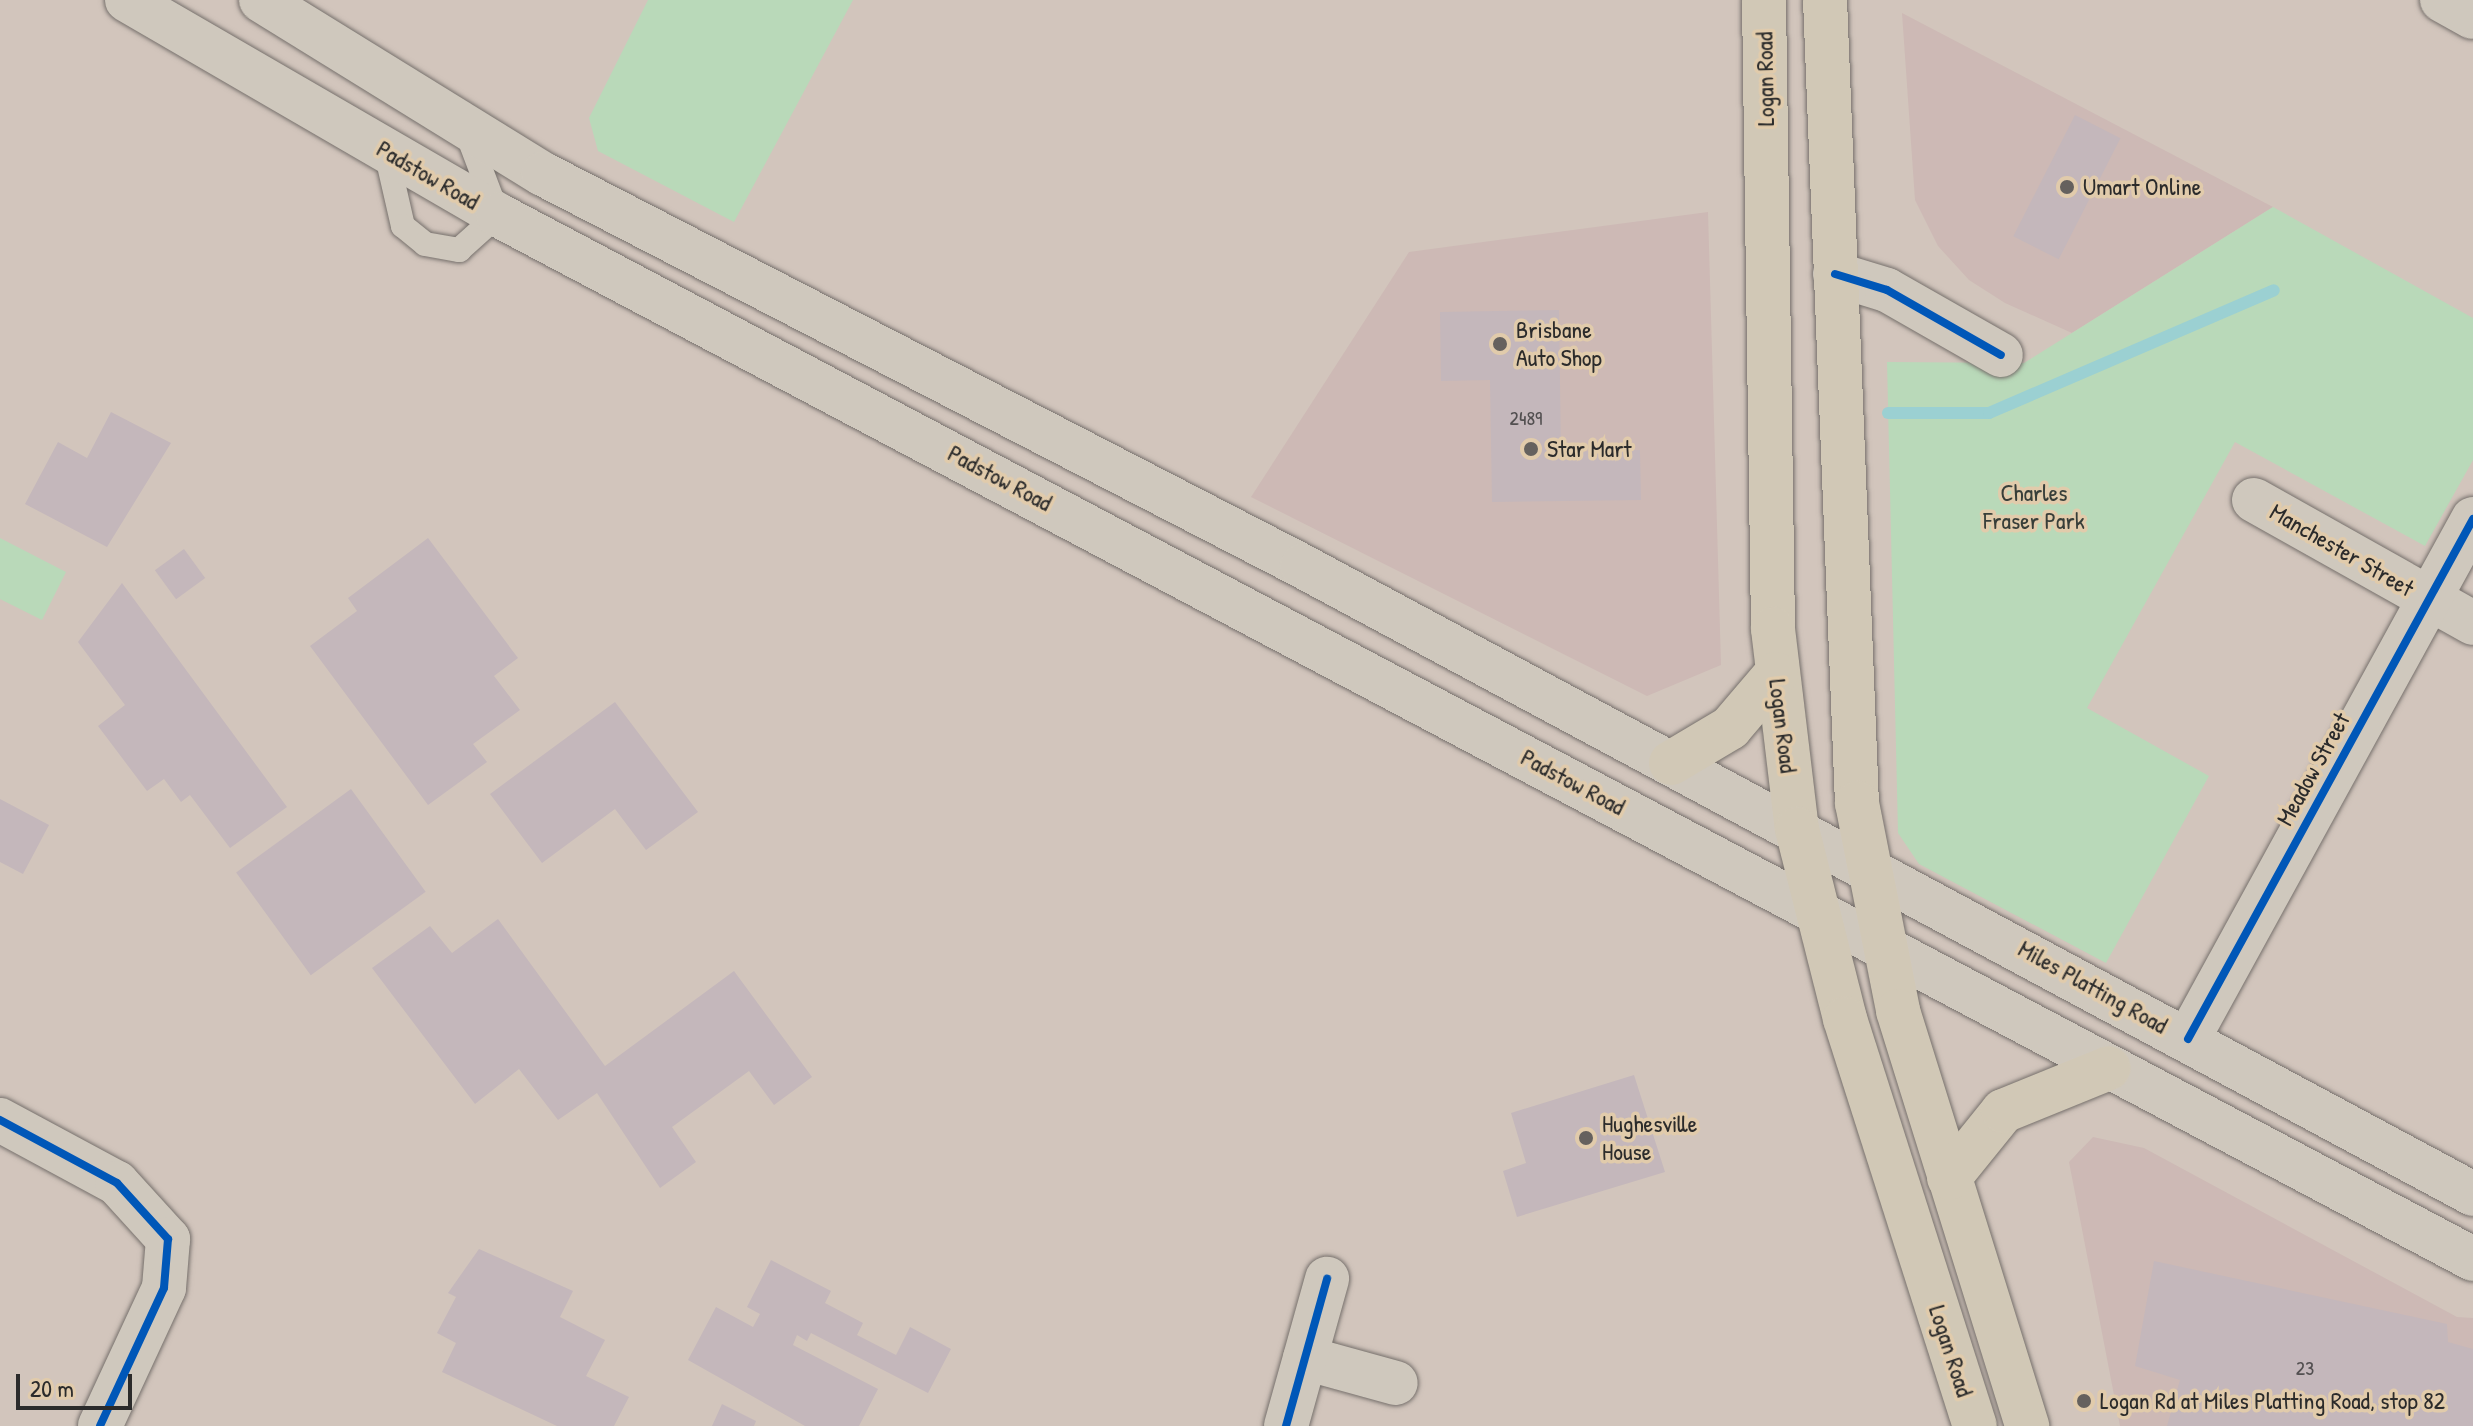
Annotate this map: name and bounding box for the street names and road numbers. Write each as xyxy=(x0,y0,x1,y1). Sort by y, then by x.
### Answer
street label: Logan Road xyxy=(1750,32,1780,126)
street label: Padstow Road xyxy=(372,134,484,216)
street label: Padstow Road xyxy=(943,439,1057,517)
street label: Manchester Street xyxy=(2265,497,2419,603)
street label: Logan Road xyxy=(1763,677,1803,775)
street label: Meadow Street xyxy=(2270,707,2356,831)
street label: Padstow Road xyxy=(1516,743,1630,821)
street label: Miles Platting Road xyxy=(2013,934,2173,1040)
street label: Logan Road xyxy=(1923,1302,1979,1400)

